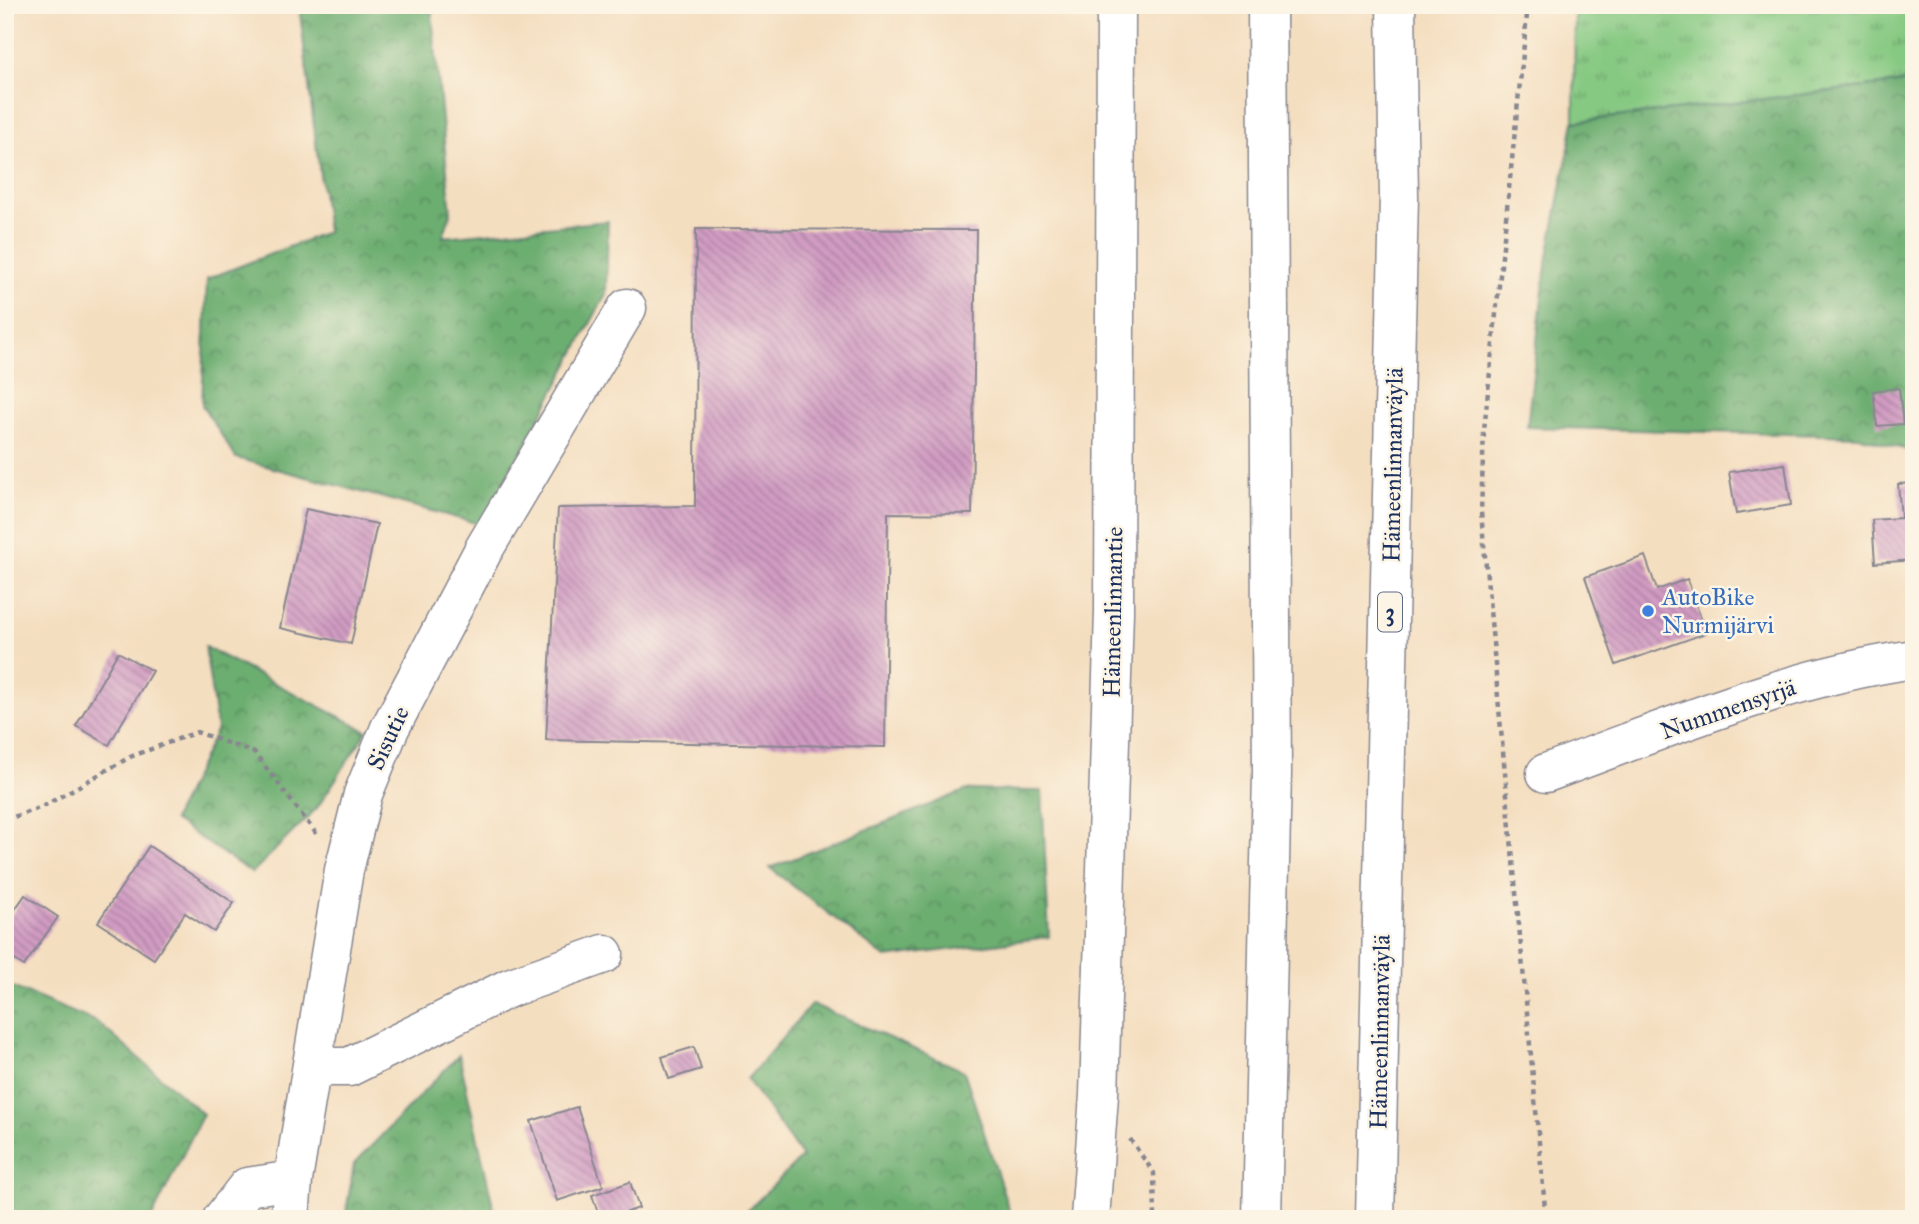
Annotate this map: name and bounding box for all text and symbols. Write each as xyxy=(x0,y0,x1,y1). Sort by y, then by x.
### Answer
street label: Hämeenlinnanväylä xyxy=(1376,366,1410,563)
street label: Hämeenlinnantie xyxy=(1097,526,1129,698)
place label: AutoBike Nurmijärvi xyxy=(1661,582,1774,640)
road number: 3 xyxy=(1378,592,1402,632)
marker: AutoBike Nurmijärvi xyxy=(1640,603,1656,619)
street label: Nummensyrjä xyxy=(1656,672,1800,746)
street label: Sisutie xyxy=(360,701,416,775)
street label: Hämeenlinnanväylä xyxy=(1363,933,1397,1130)

